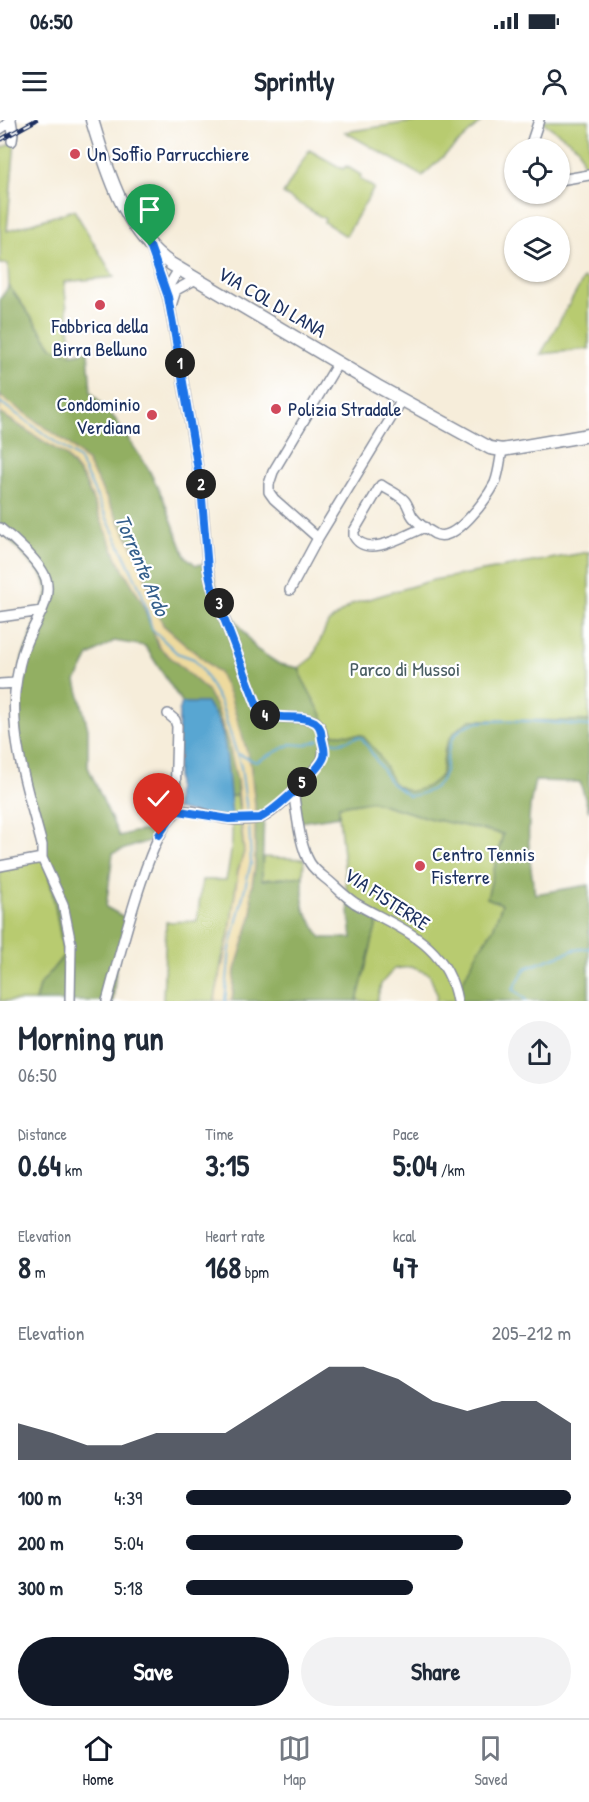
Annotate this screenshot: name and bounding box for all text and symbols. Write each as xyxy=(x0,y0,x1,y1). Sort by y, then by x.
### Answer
text: 06:50 xyxy=(30,6,73,36)
text: Sprintly xyxy=(254,63,335,99)
icon: menu xyxy=(18,65,51,98)
icon: person xyxy=(538,65,571,98)
map controls xyxy=(504,138,570,282)
button: locate xyxy=(504,138,570,204)
place label: Un Soffio Parrucchiere xyxy=(87,140,249,167)
marker: Un Soffio Parrucchiere xyxy=(68,147,82,161)
pin xyxy=(124,184,175,246)
icon: arrive xyxy=(133,193,166,226)
button: layers xyxy=(504,216,570,282)
street label: VIA COL DI LANA xyxy=(213,260,332,344)
marker: Fabbrica della Birra Belluno xyxy=(93,298,107,312)
place label: Fabbrica della Birra Belluno xyxy=(51,312,148,362)
pin: 1 xyxy=(165,348,195,378)
text: 1 xyxy=(177,352,183,374)
place label: Condominio Verdiana xyxy=(56,390,140,440)
place label: Polizia Stradale xyxy=(288,395,402,422)
marker: Polizia Stradale xyxy=(269,402,283,416)
marker: Condominio Verdiana xyxy=(145,408,159,422)
pin: 2 xyxy=(186,469,216,499)
text: 2 xyxy=(197,473,205,495)
water label: Torrente Ardo xyxy=(108,510,177,621)
pin: 3 xyxy=(204,588,234,618)
text: 3 xyxy=(215,592,223,614)
park label: Parco di Mussoi xyxy=(350,655,460,682)
pin: 4 xyxy=(250,700,280,730)
text: 4 xyxy=(262,704,268,726)
pin: 5 xyxy=(287,767,317,797)
text: 5 xyxy=(299,771,305,793)
pin xyxy=(133,773,184,835)
icon: check xyxy=(142,782,175,815)
place label: Centro Tennis Fisterre xyxy=(431,840,535,890)
marker: Centro Tennis Fisterre xyxy=(413,859,427,873)
street label: VIA FISTERRE xyxy=(339,861,435,936)
text: Morning run xyxy=(18,1016,164,1060)
button: share xyxy=(508,1021,571,1084)
text: 06:50 xyxy=(18,1061,57,1088)
text: Distance xyxy=(18,1123,67,1145)
text: Time xyxy=(205,1123,234,1145)
text: Pace xyxy=(393,1123,419,1145)
text: 0.64 xyxy=(18,1145,61,1185)
text: 3:15 xyxy=(205,1145,249,1185)
text: 5:04 xyxy=(393,1145,437,1185)
text: km xyxy=(61,1159,82,1181)
text: /km xyxy=(437,1159,465,1181)
text: Elevation xyxy=(18,1225,71,1247)
text: Heart rate xyxy=(205,1225,265,1247)
text: kcal xyxy=(393,1225,416,1247)
text: 8 xyxy=(18,1247,31,1287)
text: 168 xyxy=(205,1247,241,1287)
text: 47 xyxy=(393,1247,419,1287)
text: m xyxy=(31,1261,46,1283)
text: bpm xyxy=(241,1261,269,1283)
text: Elevation xyxy=(18,1319,84,1346)
text: 205–212 m xyxy=(492,1319,571,1346)
text: 100 m xyxy=(18,1484,61,1511)
text: 4:39 xyxy=(114,1484,142,1511)
text: 200 m xyxy=(18,1529,63,1556)
text: 5:04 xyxy=(114,1529,144,1556)
text: 300 m xyxy=(18,1574,63,1601)
text: 5:18 xyxy=(114,1574,143,1601)
button: Save xyxy=(18,1637,289,1706)
button: Share xyxy=(301,1637,571,1706)
tab: Home xyxy=(82,1732,115,1790)
tab: Map xyxy=(278,1732,311,1790)
tab: Saved xyxy=(474,1732,507,1790)

